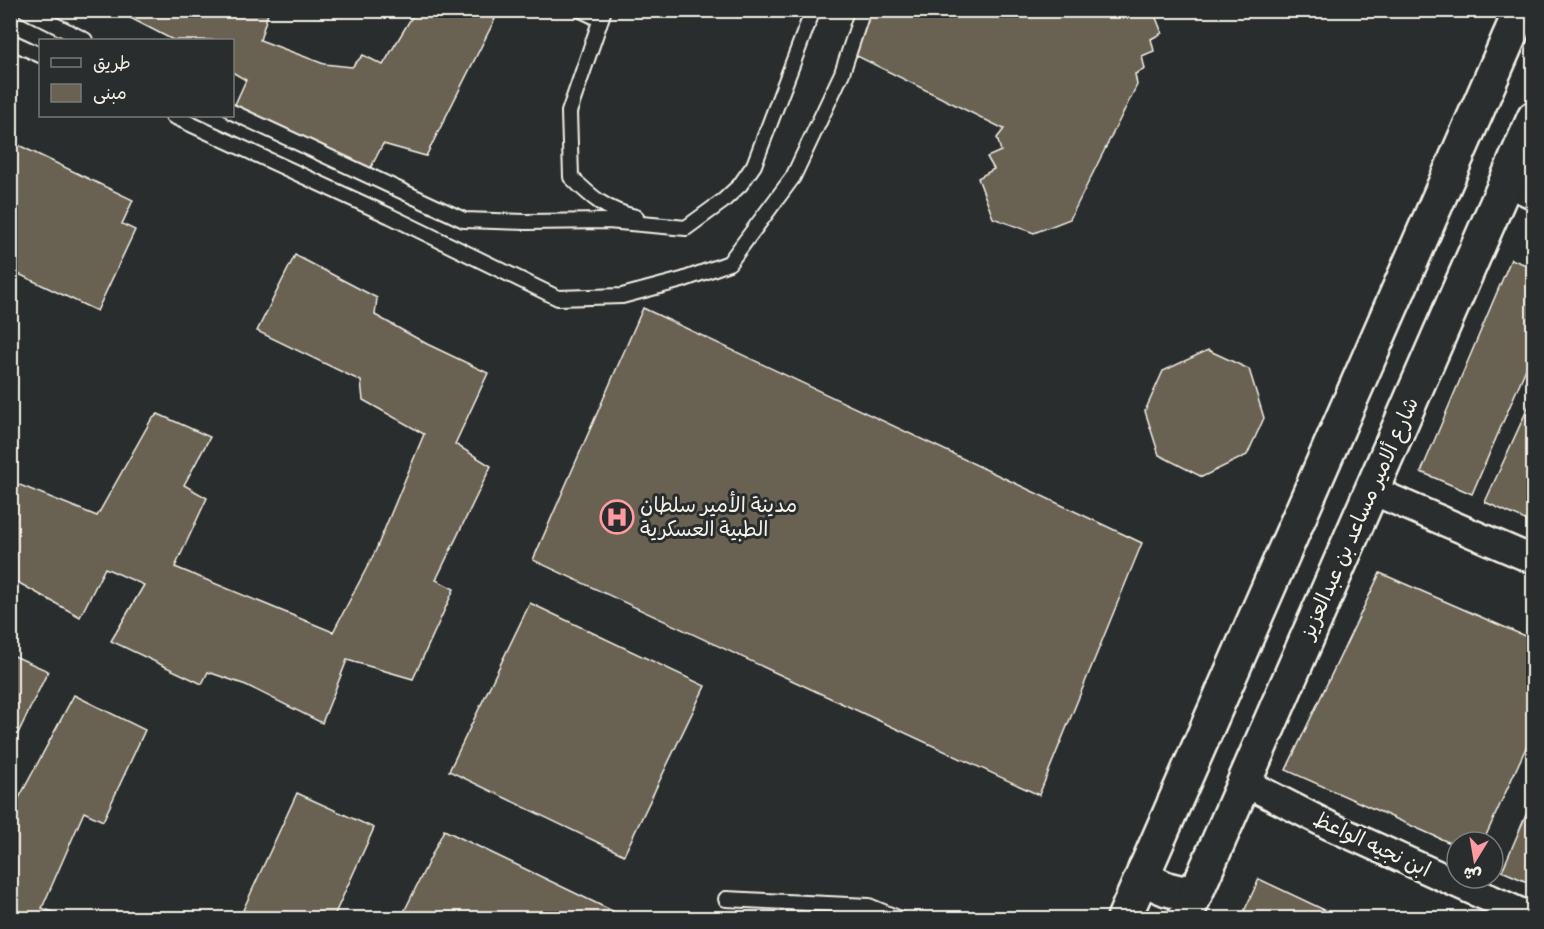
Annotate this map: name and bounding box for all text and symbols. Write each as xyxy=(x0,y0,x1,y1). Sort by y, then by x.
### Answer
legend xyxy=(39,39,234,117)
text: طريق xyxy=(93,53,131,78)
text: مبنى xyxy=(93,83,127,108)
street label: شارع ألامير مساعد بن عبدالعزيز xyxy=(1294,394,1429,647)
place label: مدينة الأمير سلطان الطبية العسكرية xyxy=(640,491,797,547)
hospital icon: مدينة الأمير سلطان الطبية العسكرية xyxy=(599,499,635,535)
street label: ابن نجيه الواعظ xyxy=(1307,806,1434,887)
north arrow xyxy=(1445,830,1505,890)
text: ش xyxy=(1462,859,1483,885)

